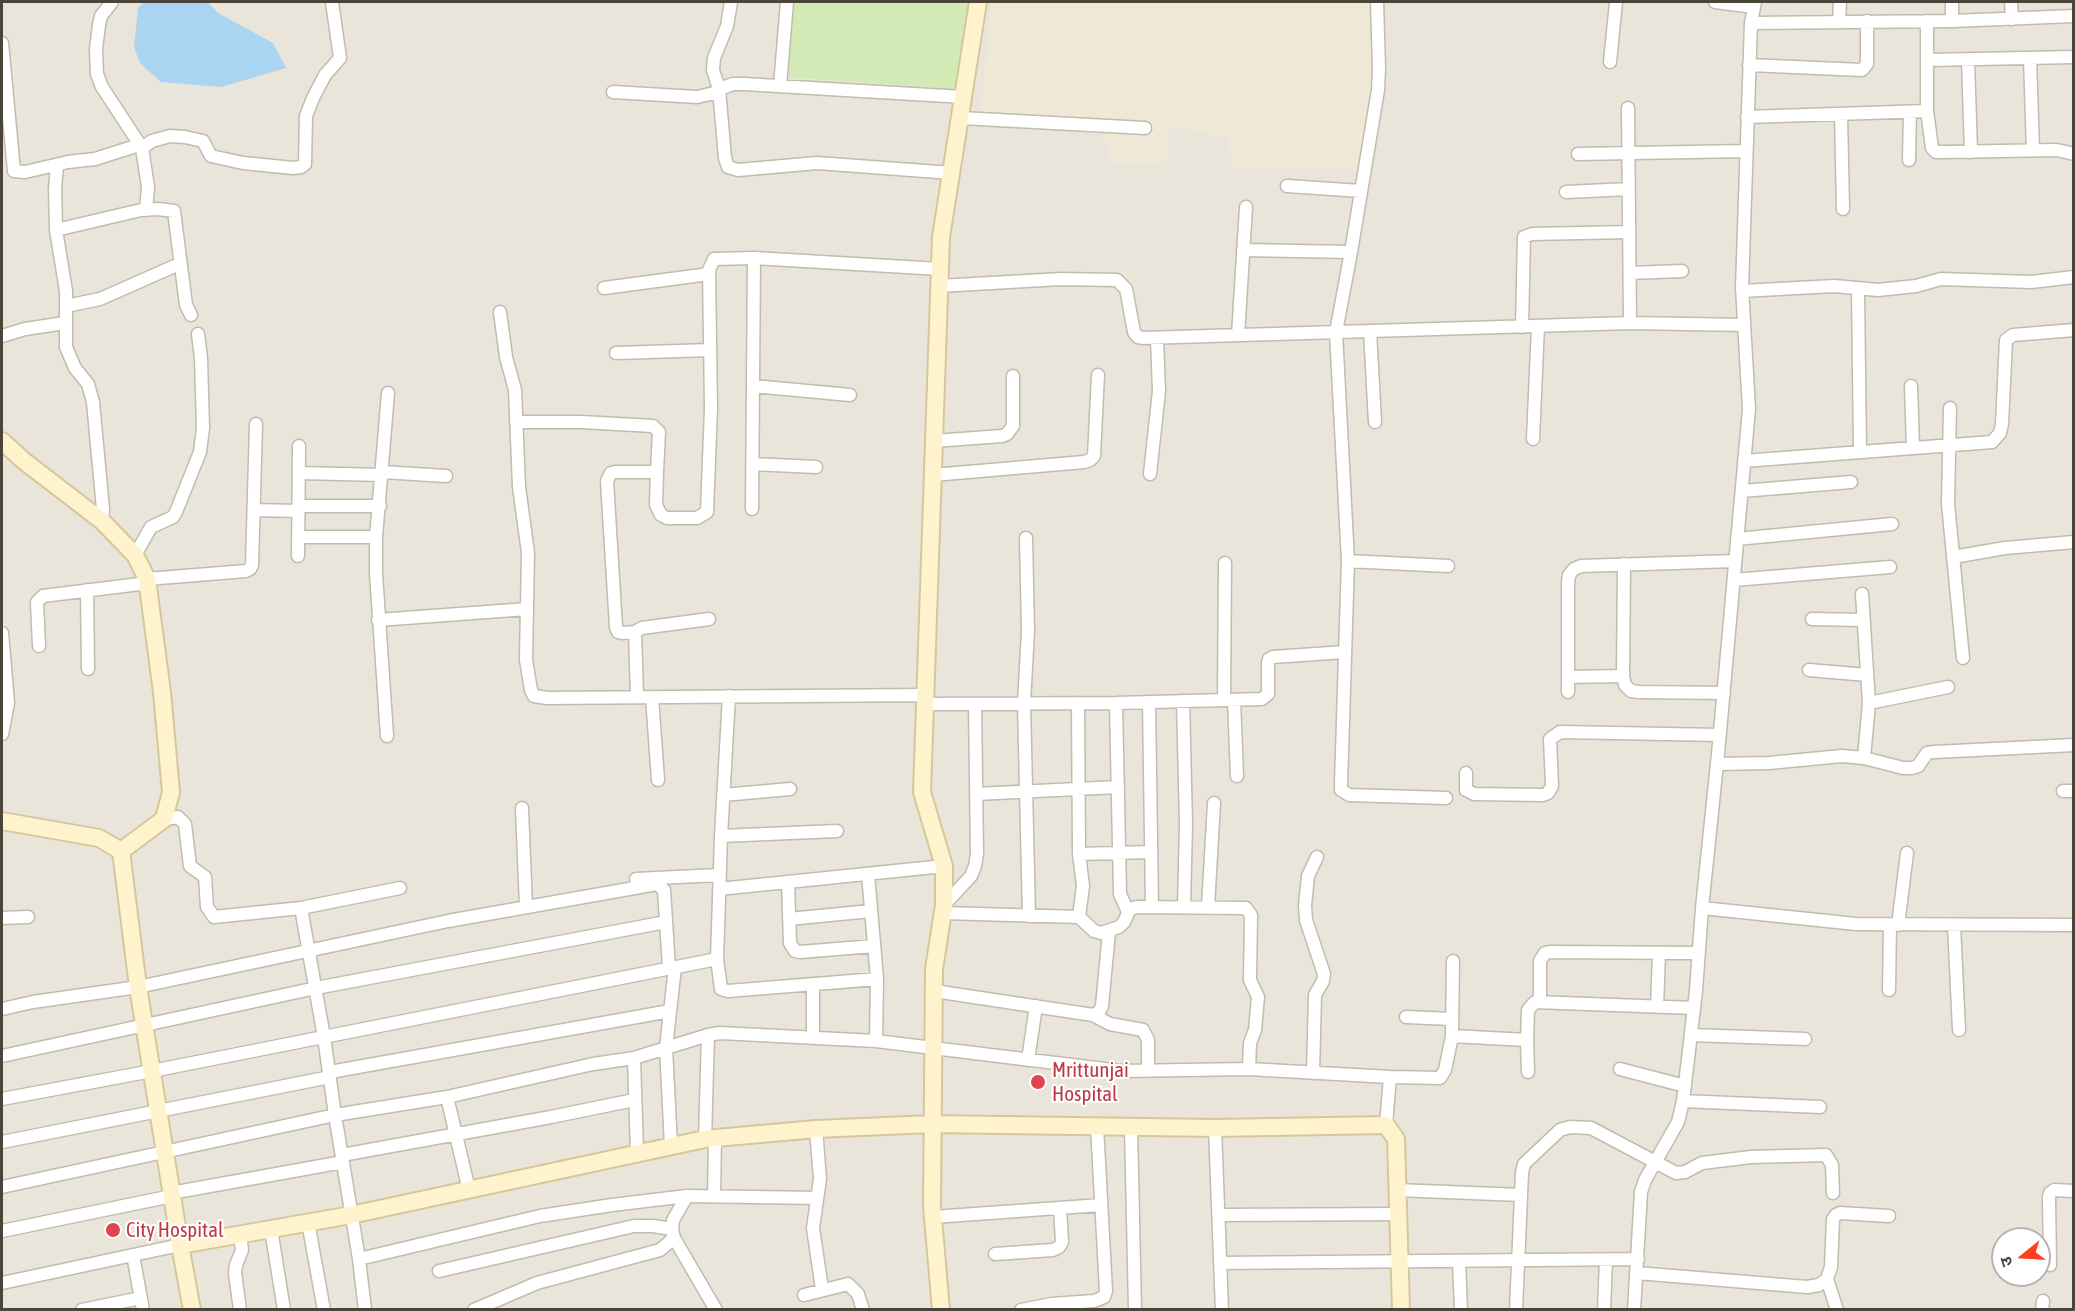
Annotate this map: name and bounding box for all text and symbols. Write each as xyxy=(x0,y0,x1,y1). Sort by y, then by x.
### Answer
place label: Mrittunjai Hospital xyxy=(1052,1057,1129,1107)
marker: Mrittunjai Hospital xyxy=(1029,1073,1047,1091)
place label: City Hospital xyxy=(126,1217,224,1243)
marker: City Hospital xyxy=(104,1221,122,1239)
north arrow xyxy=(1991,1227,2051,1287)
text: उ xyxy=(1996,1255,2016,1269)

